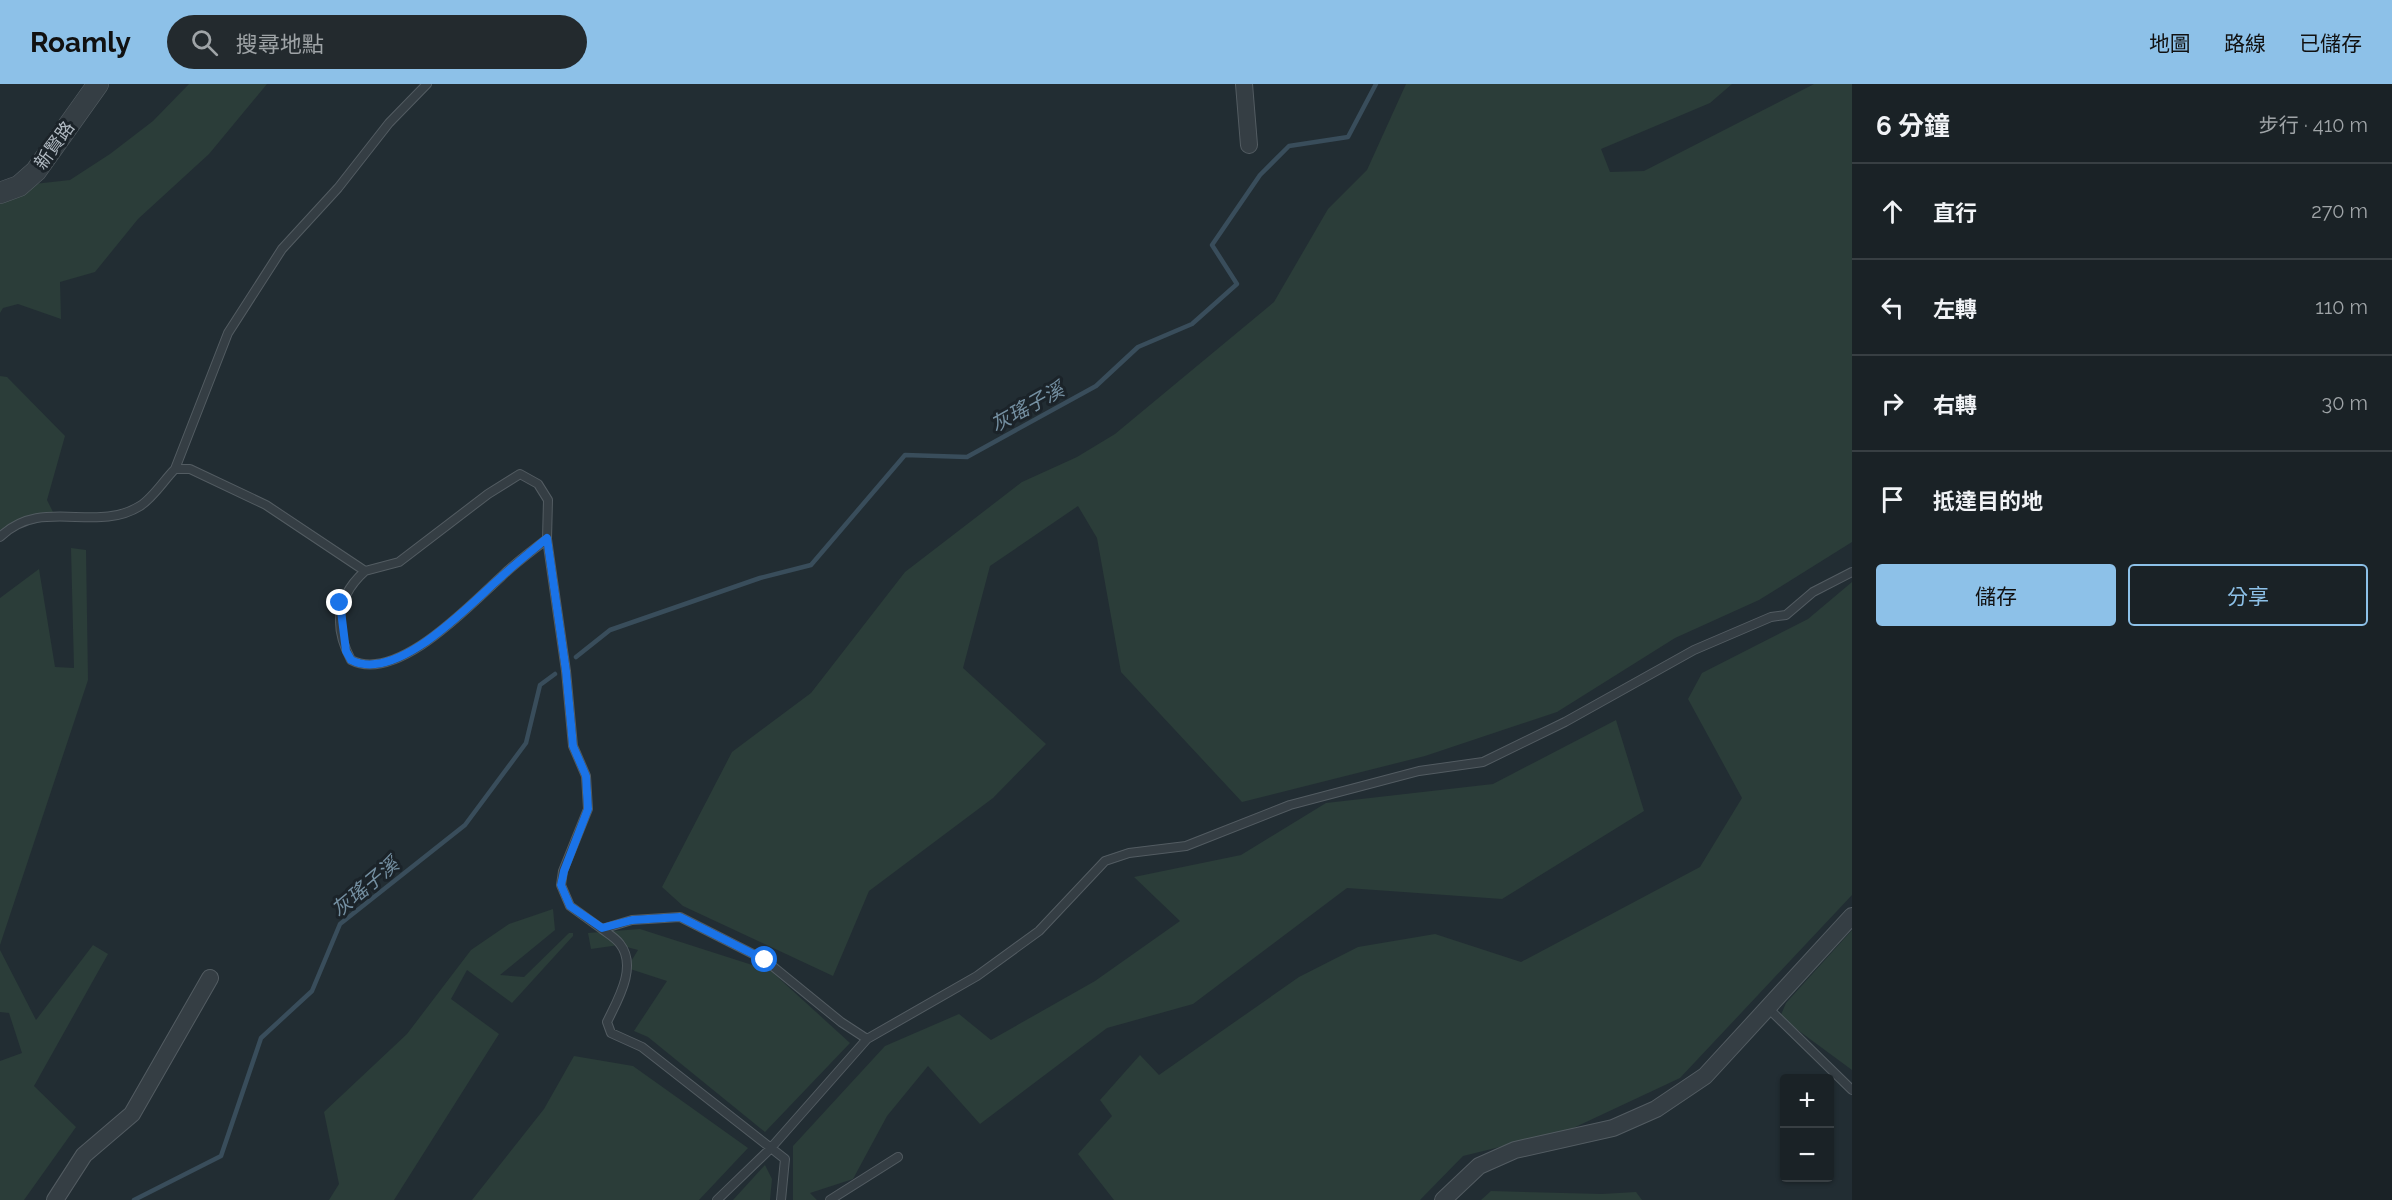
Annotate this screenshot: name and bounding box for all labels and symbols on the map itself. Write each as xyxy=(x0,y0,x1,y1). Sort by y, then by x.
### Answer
street label: 新賢路 xyxy=(30,117,78,173)
water label: 灰瑤子溪 xyxy=(986,376,1070,437)
route end xyxy=(326,589,352,615)
water label: 灰瑤子溪 xyxy=(327,850,406,922)
route start xyxy=(751,946,777,972)

